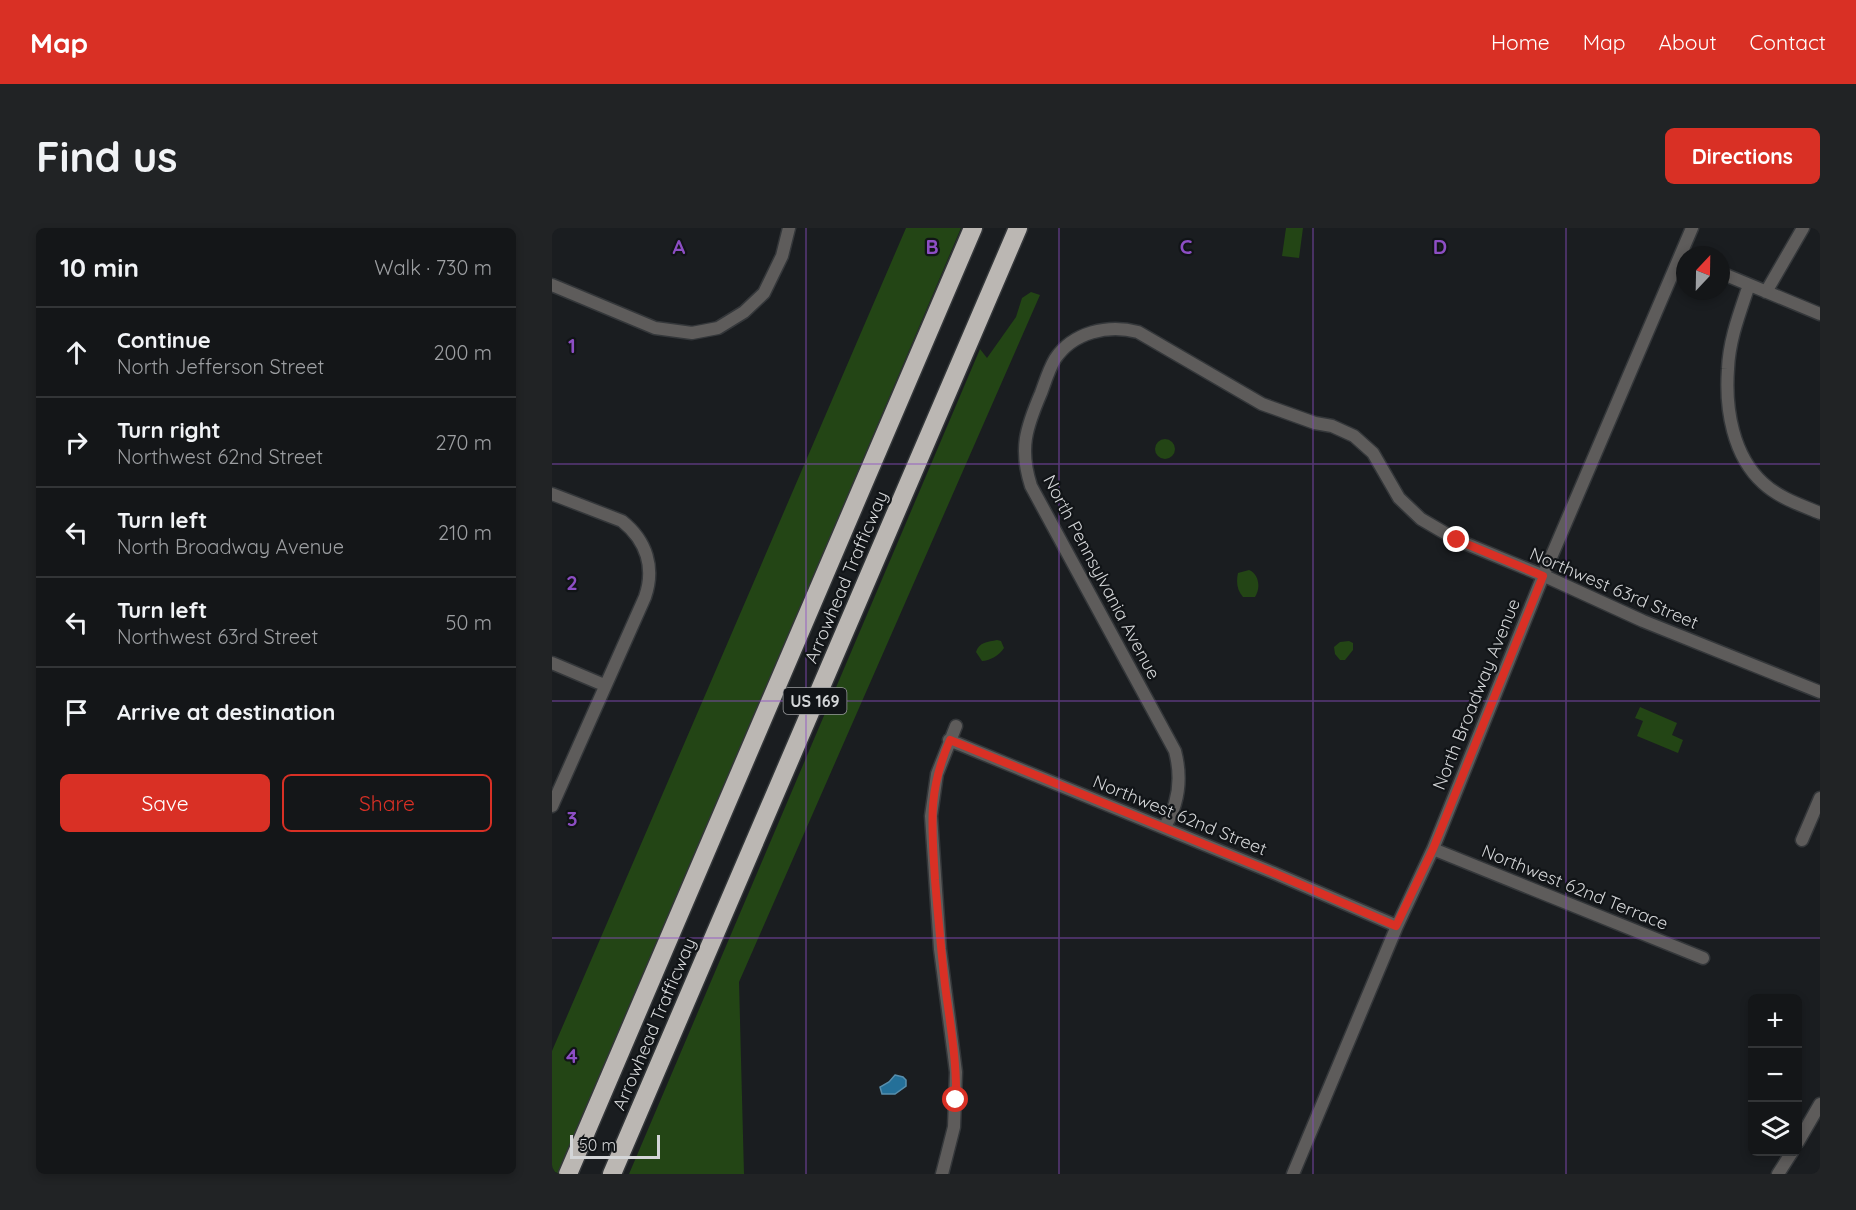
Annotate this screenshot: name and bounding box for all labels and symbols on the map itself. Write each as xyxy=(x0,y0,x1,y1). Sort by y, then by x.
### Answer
text: A xyxy=(673,234,686,259)
text: B xyxy=(925,234,939,259)
text: C xyxy=(1180,234,1193,259)
text: D xyxy=(1433,234,1447,259)
north arrow xyxy=(1676,246,1730,300)
text: 1 xyxy=(568,333,576,358)
street label: North Pennsylvania Avenue xyxy=(1038,471,1166,683)
street label: Arrowhead Trafficway xyxy=(799,487,893,667)
route end xyxy=(1443,526,1469,552)
street label: Northwest 63rd Street xyxy=(1526,542,1702,634)
text: 2 xyxy=(566,570,578,595)
street label: North Broadway Avenue xyxy=(1427,595,1525,793)
road number: US 169 xyxy=(784,688,846,714)
street label: Northwest 62nd Street xyxy=(1090,770,1270,860)
text: 3 xyxy=(567,806,577,831)
street label: Northwest 62nd Terrace xyxy=(1478,839,1672,935)
street label: Arrowhead Trafficway xyxy=(607,934,701,1114)
text: 4 xyxy=(566,1043,578,1068)
route start xyxy=(942,1086,968,1112)
scale bar xyxy=(570,1132,660,1160)

